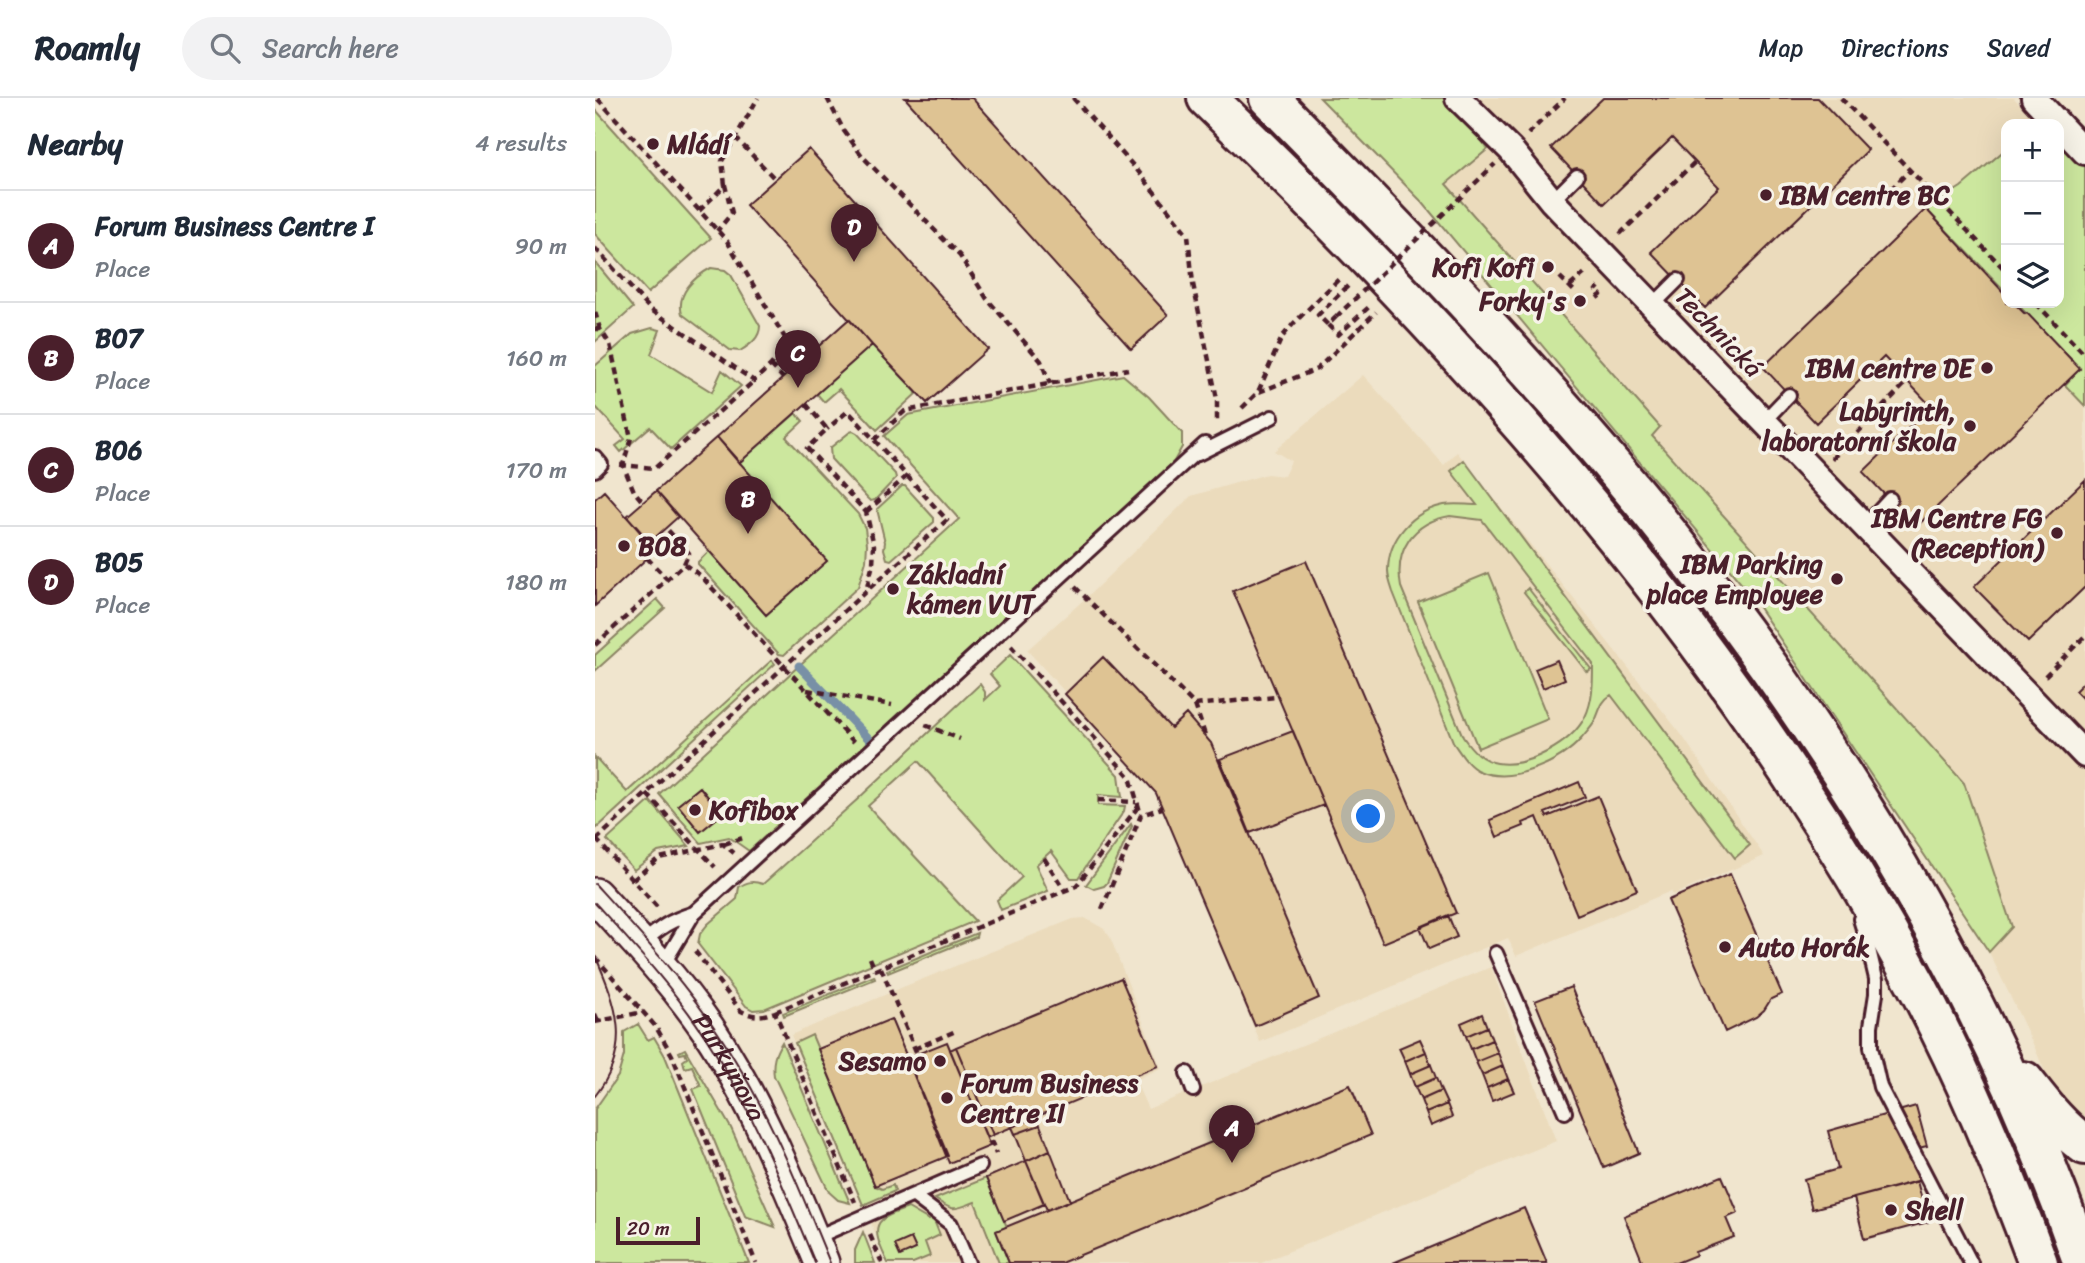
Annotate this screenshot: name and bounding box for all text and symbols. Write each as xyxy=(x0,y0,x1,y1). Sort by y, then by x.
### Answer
search box xyxy=(182,17,672,80)
text: Roamly xyxy=(35,19,140,77)
text: Search here xyxy=(262,25,399,71)
text: Map xyxy=(1759,27,1803,69)
text: Directions xyxy=(1841,27,1949,69)
text: Saved xyxy=(1987,27,2050,69)
icon: search xyxy=(206,29,244,67)
text: Nearby xyxy=(28,117,123,171)
map controls xyxy=(2001,119,2064,308)
button: + xyxy=(2001,119,2064,182)
place label: Mládí xyxy=(666,121,733,167)
text: 4 results xyxy=(475,123,567,164)
marker: Mládí xyxy=(645,136,661,152)
place label: IBM centre BC xyxy=(1778,172,1951,218)
button: − xyxy=(2001,182,2064,245)
marker: IBM centre BC xyxy=(1758,187,1774,203)
text: Forum Business Centre I xyxy=(95,203,374,249)
pin: D xyxy=(831,204,877,262)
text: A xyxy=(43,226,59,267)
text: 90 m xyxy=(515,226,567,267)
place label: Kofi Kofi xyxy=(1431,244,1536,290)
button: layers xyxy=(2001,245,2064,308)
text: Place xyxy=(95,249,150,290)
marker: Kofi Kofi xyxy=(1540,259,1556,275)
street label: Technická xyxy=(1663,275,1775,389)
place label: Forky's xyxy=(1478,278,1567,324)
marker: Forky's xyxy=(1572,293,1588,309)
text: B07 xyxy=(95,315,143,361)
pin: C xyxy=(775,330,821,388)
text: B xyxy=(44,338,58,379)
text: 160 m xyxy=(506,338,567,379)
place label: IBM centre DE xyxy=(1804,345,1976,391)
marker: IBM centre DE xyxy=(1979,360,1995,376)
text: Place xyxy=(95,361,150,402)
place label: Labyrinth, laboratorní škola xyxy=(1761,388,1957,464)
marker: Labyrinth, laboratorní škola xyxy=(1962,418,1978,434)
text: B06 xyxy=(95,427,143,473)
text: C xyxy=(44,450,58,491)
text: 170 m xyxy=(506,450,567,491)
text: Place xyxy=(95,473,150,514)
pin: B xyxy=(725,476,771,534)
place label: IBM Centre FG (Reception) xyxy=(1870,495,2045,571)
place label: B08 xyxy=(638,523,687,569)
marker: IBM Centre FG (Reception) xyxy=(2049,525,2065,541)
marker: B08 xyxy=(616,538,632,554)
text: B05 xyxy=(95,539,144,585)
place label: IBM Parking place Employee xyxy=(1645,541,1824,617)
place label: Základní kámen VUT xyxy=(906,551,1037,627)
text: D xyxy=(44,562,58,603)
text: 180 m xyxy=(505,562,567,603)
marker: IBM Parking place Employee xyxy=(1829,571,1845,587)
marker: Základní kámen VUT xyxy=(885,581,901,597)
text: Place xyxy=(95,585,150,626)
place label: Kofibox xyxy=(708,787,799,833)
your location xyxy=(1351,799,1385,833)
marker: Kofibox xyxy=(687,802,703,818)
place label: Auto Horák xyxy=(1738,924,1870,970)
marker: Auto Horák xyxy=(1717,939,1733,955)
street label: Purkyňova xyxy=(680,1002,780,1129)
place label: Sesamo xyxy=(837,1038,926,1084)
marker: Sesamo xyxy=(932,1053,948,1069)
place label: Forum Business Centre II xyxy=(960,1060,1139,1136)
marker: Forum Business Centre II xyxy=(939,1090,955,1106)
pin: A xyxy=(1209,1105,1255,1163)
place label: Shell xyxy=(1904,1187,1965,1233)
marker: Shell xyxy=(1883,1202,1899,1218)
text: 20 m xyxy=(627,1212,670,1245)
scale bar xyxy=(616,1214,700,1246)

